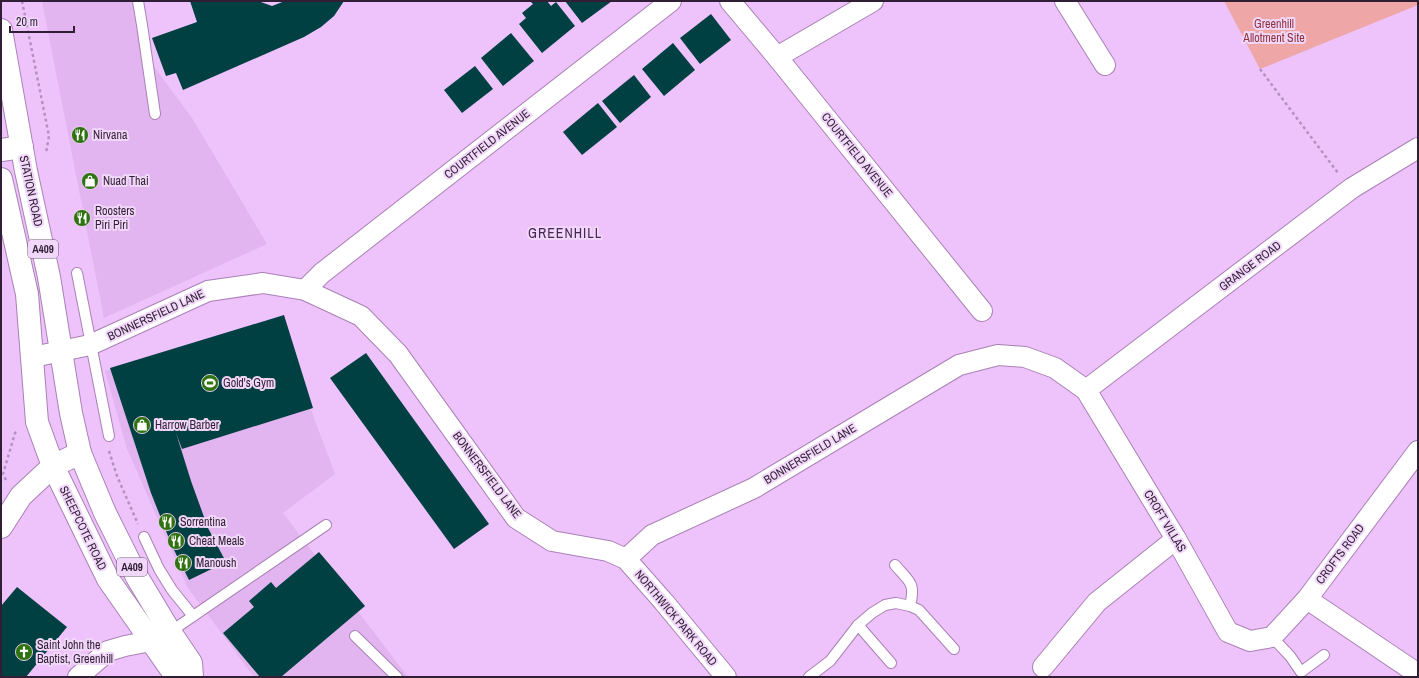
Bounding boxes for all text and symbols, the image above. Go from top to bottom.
scale bar [10,8,74,34]
text: 20 m [16,14,38,30]
park label: Greenhill Allotment Site [1242,16,1305,46]
street label: COURTFIELD AVENUE [441,105,533,183]
street label: COURTFIELD AVENUE [818,109,896,201]
restaurant icon: Nirvana [70,125,90,145]
place label: Nirvana [93,127,128,143]
street label: STATION ROAD [16,154,46,228]
shop icon: Nuad Thai [80,171,100,191]
place label: Nuad Thai [103,173,149,189]
place label: Roosters Piri Piri [95,203,134,233]
restaurant icon: Roosters Piri Piri [72,208,92,228]
district label: GREENHILL [528,224,602,242]
street label: GRANGE ROAD [1216,237,1284,295]
road number: A409 [28,240,58,258]
street label: BONNERSFIELD LANE [105,286,207,344]
sports icon: Gold's Gym [200,373,220,393]
place label: Gold's Gym [223,375,274,391]
shop icon: Harrow Barber [132,415,152,435]
place label: Harrow Barber [155,417,220,433]
street label: BONNERSFIELD LANE [761,420,859,488]
street label: BONNERSFIELD LANE [449,428,525,522]
street label: SHEEPCOTE ROAD [56,483,110,573]
street label: CROFT VILLAS [1140,487,1190,555]
restaurant icon: Sorrentina [157,512,177,532]
place label: Sorrentina [180,514,226,530]
street label: CROFTS ROAD [1312,521,1368,587]
restaurant icon: Cheat Meals [166,531,186,551]
place label: Cheat Meals [189,533,244,549]
restaurant icon: Manoush [173,553,193,573]
place label: Manoush [196,555,236,571]
road number: A409 [117,558,147,576]
street label: NORTHWICK PARK ROAD [631,567,721,669]
place label: Saint John the Baptist, Greenhill [37,637,113,667]
church icon: Saint John the Baptist, Greenhill [14,642,34,662]

